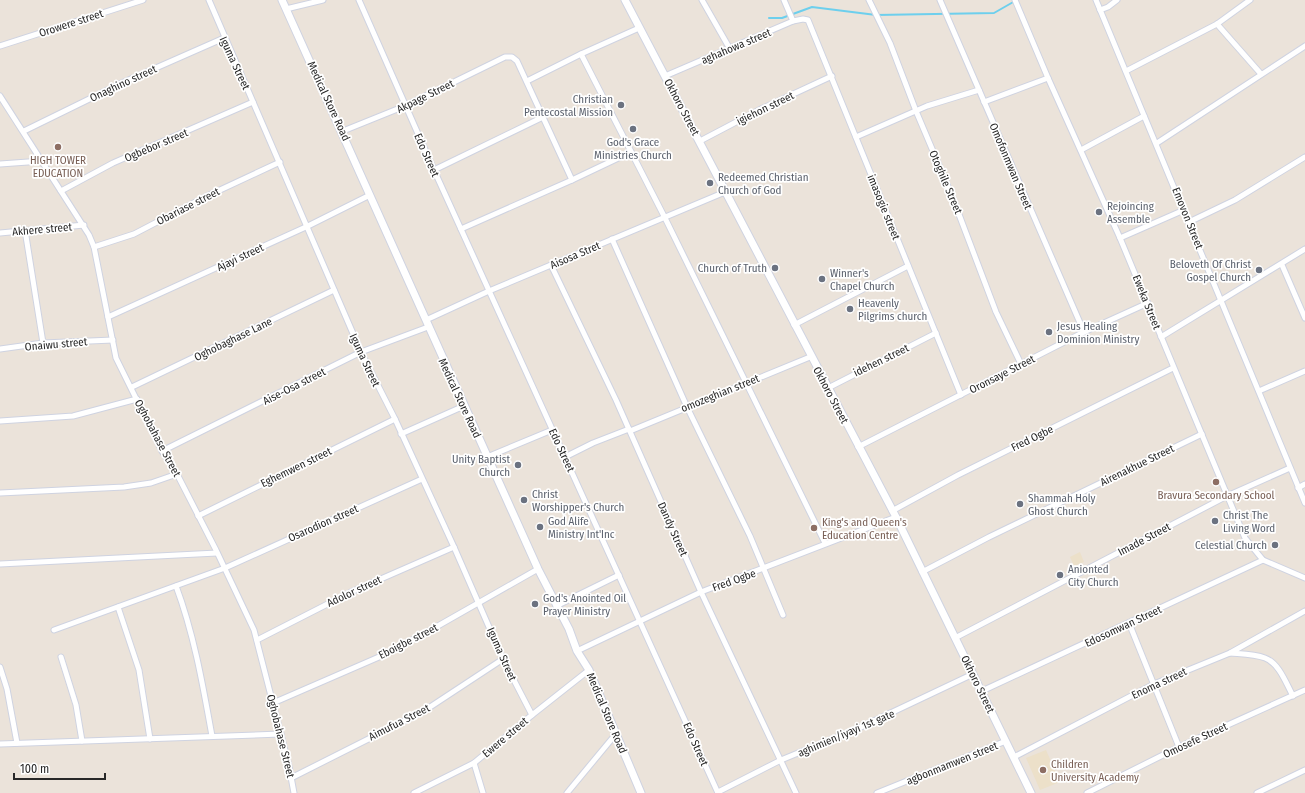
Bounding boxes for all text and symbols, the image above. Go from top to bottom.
street label: Orowere street [37,7,105,40]
street label: aghahowa street [699,26,773,67]
street label: Iguma Street [217,35,253,92]
street label: Medical Store Road [304,59,353,143]
street label: Onaghino street [88,62,159,105]
street label: Akpage Street [395,77,456,116]
street label: Okhoro Street [661,77,702,138]
street label: igiehon street [734,89,796,128]
place label: Christian Pentecostal Mission [524,93,613,119]
marker: Christian Pentecostal Mission [616,100,626,110]
street label: Omofonmwan Street [987,121,1035,212]
marker: God's Grace Ministries Church [628,124,638,134]
street label: Ogbebor street [122,126,190,165]
street label: Edo Street [411,131,442,179]
place label: God's Grace Ministries Church [594,136,672,162]
marker: HIGH TOWER EDUCATION [53,142,63,152]
street label: Otoghile Street [926,148,965,216]
place label: HIGH TOWER EDUCATION [30,154,86,180]
place label: Redeemed Christian Church of God [718,171,809,197]
street label: imasogie street [865,173,903,242]
marker: Redeemed Christian Church of God [705,178,715,188]
street label: Obariase street [155,185,222,228]
street label: Emovon Street [1169,185,1206,251]
place label: Rejoincing Assemble [1107,200,1155,226]
marker: Rejoincing Assemble [1094,207,1104,217]
street label: Akhere street [12,220,73,239]
street label: Aisosa Stret [548,239,603,272]
street label: Ajayi street [215,241,266,274]
place label: Beloveth Of Christ Gospel Church [1170,258,1251,284]
place label: Church of Truth [698,262,767,275]
marker: Church of Truth [770,263,780,273]
marker: Beloveth Of Christ Gospel Church [1254,265,1264,275]
place label: Winner's Chapel Church [830,267,895,293]
street label: Eweka Street [1130,273,1164,332]
marker: Winner's Chapel Church [817,274,827,284]
place label: Heavenly Pilgrims church [858,297,927,323]
marker: Heavenly Pilgrims church [845,304,855,314]
street label: Oghobaghase Lane [192,315,274,364]
place label: Jesus Healing Dominion Ministry [1057,320,1139,346]
marker: Jesus Healing Dominion Ministry [1044,327,1054,337]
street label: Iguma Street [347,332,383,389]
street label: Onaiwu street [24,335,88,354]
street label: idehen street [851,341,911,379]
street label: Oronsaye Street [967,352,1038,397]
street label: Medical Store Road [435,356,484,440]
street label: Aise-Osa street [261,365,328,408]
street label: Okhoro Street [810,365,851,426]
street label: omozeghian street [679,372,762,415]
street label: Oghobahase Street [132,397,184,479]
street label: Fred Ogbe [1009,423,1055,454]
street label: Edo Street [546,426,577,474]
street label: Airenakhue Street [1098,442,1177,489]
street label: Eghemwen street [259,445,334,490]
place label: Unity Baptist Church [452,453,510,479]
marker: Unity Baptist Church [513,460,523,470]
marker: Bravura Secondary School [1211,477,1221,487]
place label: Christ Worshipper's Church [532,488,624,514]
place label: Bravura Secondary School [1158,489,1275,502]
place label: Shammah Holy Ghost Church [1028,492,1096,518]
marker: Christ Worshipper's Church [519,495,529,505]
marker: Shammah Holy Ghost Church [1015,499,1025,509]
street label: Dandy Street [655,500,690,559]
street label: Osarodion street [286,502,361,545]
place label: Christ The Living Word [1223,509,1275,535]
place label: God Alife Ministry Int'Inc [548,515,615,541]
place label: King's and Queen's Education Centre [822,516,907,542]
marker: Christ The Living Word [1210,516,1220,526]
street label: Imade Street [1116,520,1173,559]
marker: God Alife Ministry Int'Inc [535,522,545,532]
marker: King's and Queen's Education Centre [809,523,819,533]
place label: Celestial Church [1195,539,1267,552]
marker: Celestial Church [1270,540,1280,550]
place label: Anionted City Church [1068,563,1118,589]
street label: Fred Ogbe [711,567,758,594]
marker: Anionted City Church [1055,570,1065,580]
street label: Adolor street [325,573,384,610]
place label: God's Anointed Oil Prayer Ministry [543,592,626,618]
marker: God's Anointed Oil Prayer Ministry [530,599,540,609]
street label: Edosomwan Street [1083,603,1164,650]
street label: Eboigbe street [376,621,440,662]
street label: Iguma Street [484,625,519,683]
street label: Okhoro Street [958,653,997,716]
street label: Enoma street [1130,665,1189,702]
street label: Medical Store Road [584,671,629,755]
street label: Oghobahase Street [264,693,297,780]
street label: Aimufua Street [366,701,432,743]
street label: aghimien/iyayi 1st gate [796,707,897,760]
street label: Ewere street [480,714,531,760]
street label: Edo Street [680,720,711,768]
street label: Omosefe Street [1161,720,1230,761]
street label: agbonmamwen street [905,739,1000,788]
scale bar [14,755,105,781]
place label: Children University Academy [1051,758,1139,784]
text: 100 m [20,762,49,776]
marker: Children University Academy [1038,765,1048,775]

